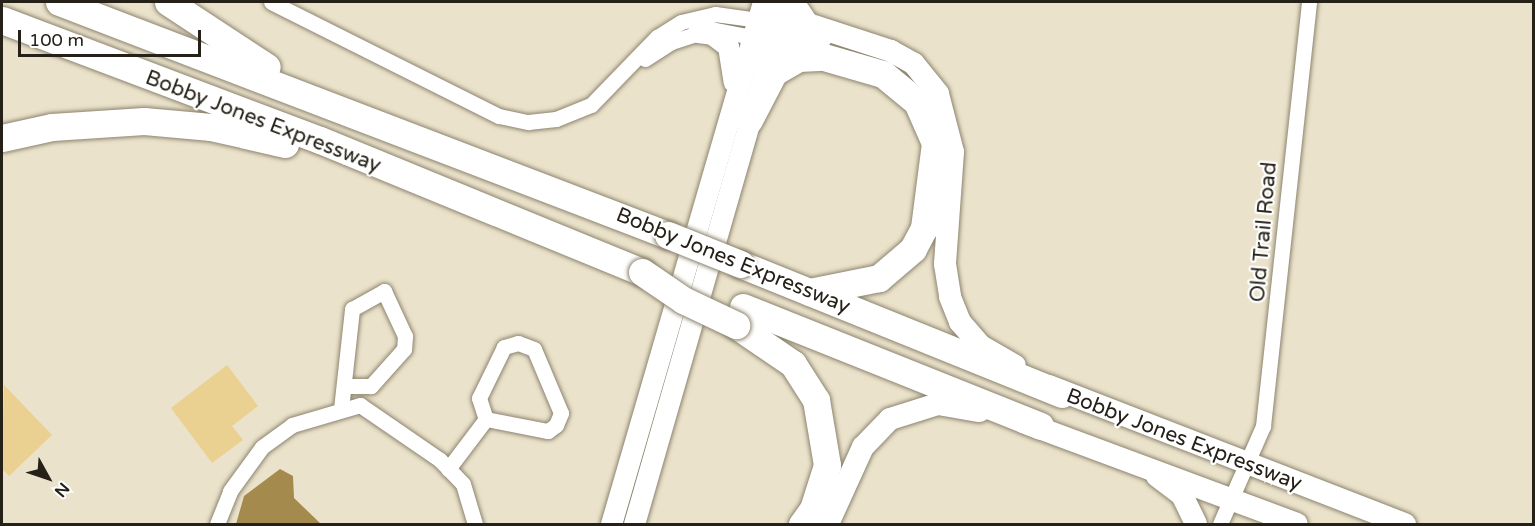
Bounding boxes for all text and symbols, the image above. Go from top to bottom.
scale bar [21,18,204,56]
text: 100 m [29,29,84,51]
street label: Bobby Jones Expressway [142,65,384,179]
street label: Old Trail Road [1245,161,1283,303]
street label: Bobby Jones Expressway [612,202,854,320]
street label: Bobby Jones Expressway [1063,383,1305,497]
north arrow [18,448,78,508]
text: N [50,478,74,501]

